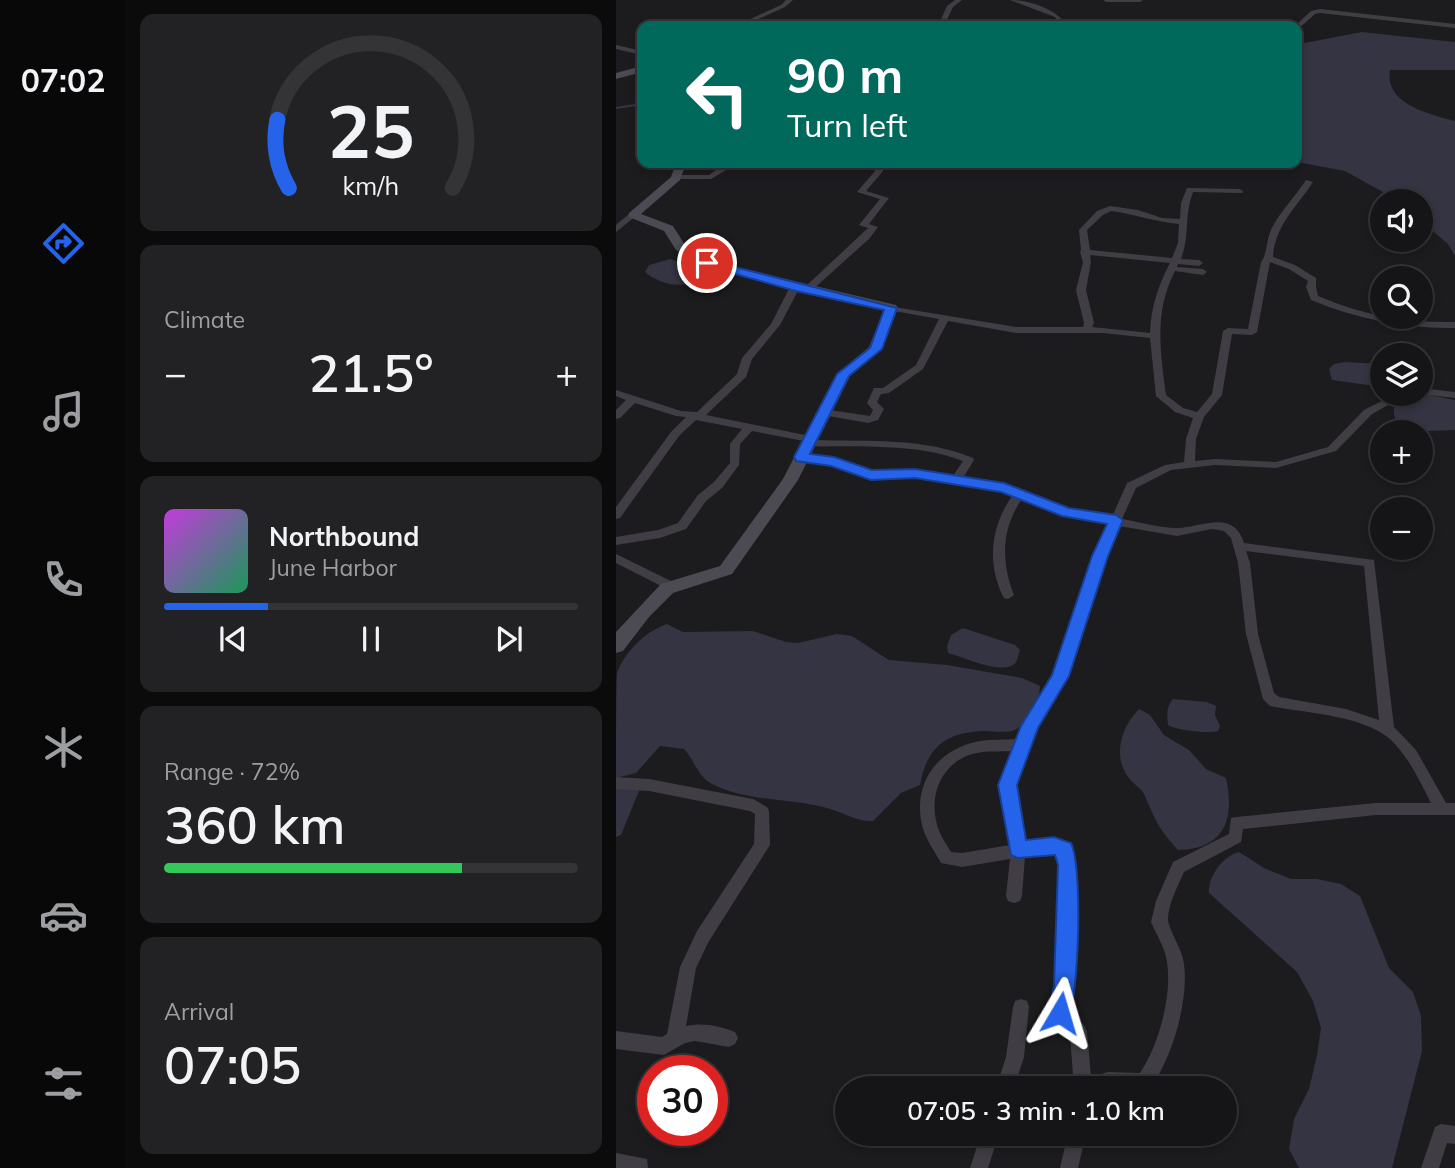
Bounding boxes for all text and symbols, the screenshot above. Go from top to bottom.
text: 90 m [787,44,903,105]
icon: left [672,49,763,140]
text: 07:02 [21,60,105,100]
text: 25 [327,86,415,177]
text: Turn left [787,105,907,145]
text: km/h [343,170,399,201]
map controls [1370,189,1433,560]
button: sound [1370,189,1433,252]
icon: directions [39,219,88,268]
pin [677,233,737,293]
icon: arrive [688,244,726,282]
button: search [1370,266,1433,329]
text: Climate [164,305,245,334]
text: 21.5° [308,340,434,405]
button: layers [1370,343,1433,406]
text: − [164,349,187,397]
text: + [555,349,578,397]
icon: music [39,387,88,436]
button: + [1370,420,1433,483]
button: − [1370,497,1433,560]
text: Northbound [269,520,419,553]
text: June Harbor [269,553,397,582]
icon: phone [39,555,88,604]
icon: previous [214,620,252,658]
icon: pause [352,620,390,658]
icon: next [490,620,528,658]
icon: climate [39,723,88,772]
text: Range · 72% [164,757,300,786]
text: 360 km [164,792,345,857]
icon: car [39,891,88,940]
position arrow [1023,976,1097,1050]
text: Arrival [164,997,234,1026]
text: 07:05 [164,1032,301,1097]
speed limit sign: 30 [637,1055,728,1146]
icon: filters [39,1059,88,1108]
text: 07:05 · 3 min · 1.0 km [907,1094,1165,1127]

